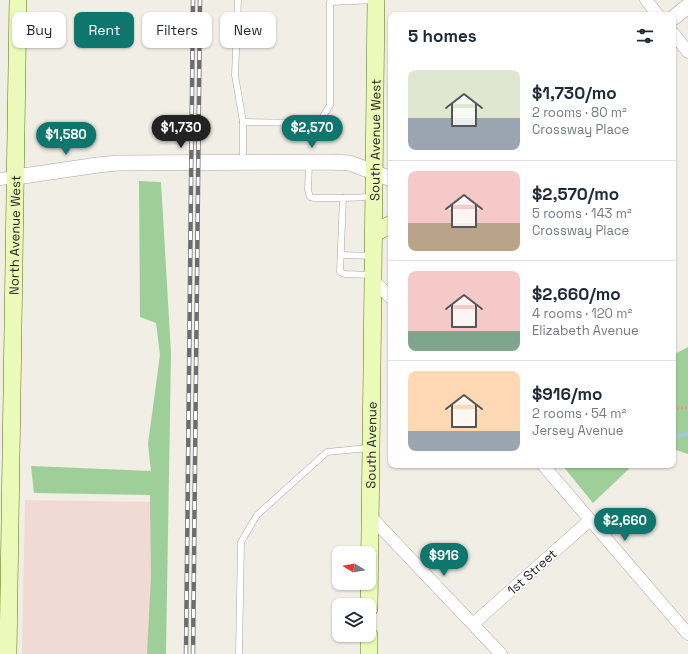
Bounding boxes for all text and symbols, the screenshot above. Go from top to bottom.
chip: Buy [12,12,66,48]
chip: Rent [74,12,134,48]
chip: Filters [142,12,212,48]
chip: New [220,12,276,48]
text: 5 homes [408,25,477,47]
icon: filters [634,25,656,47]
street label: South Avenue West [366,79,384,201]
text: $1,730/mo [532,82,617,104]
icon: home [440,86,488,134]
text: 2 rooms · 80 m² [532,104,627,121]
pin: $1,730 [148,115,214,149]
pin: $2,570 [279,115,345,149]
text: $1,730 [161,119,201,136]
text: $2,570 [291,119,333,136]
text: Crossway Place [532,121,629,138]
pin: $1,580 [33,122,99,156]
text: $1,580 [45,126,87,143]
street label: North Avenue West [5,175,24,295]
text: $2,570/mo [532,183,619,205]
icon: home [440,187,488,235]
text: 5 rooms · 143 m² [532,205,632,222]
text: Crossway Place [532,222,629,239]
text: $2,660/mo [532,283,621,305]
icon: home [440,287,488,335]
text: 4 rooms · 120 m² [532,305,632,322]
text: Elizabeth Avenue [532,322,639,339]
text: $916/mo [532,383,603,405]
icon: home [440,387,488,435]
street label: South Avenue [362,401,380,489]
text: 2 rooms · 54 m² [532,405,626,422]
text: Jersey Avenue [532,422,623,439]
pin: $2,660 [592,508,658,542]
text: $2,660 [603,512,647,529]
pin: $916 [420,543,468,577]
street label: 1st Street [504,545,560,599]
north arrow [332,546,376,590]
map controls [332,546,376,642]
text: $916 [429,547,459,564]
button: layers [332,598,376,642]

